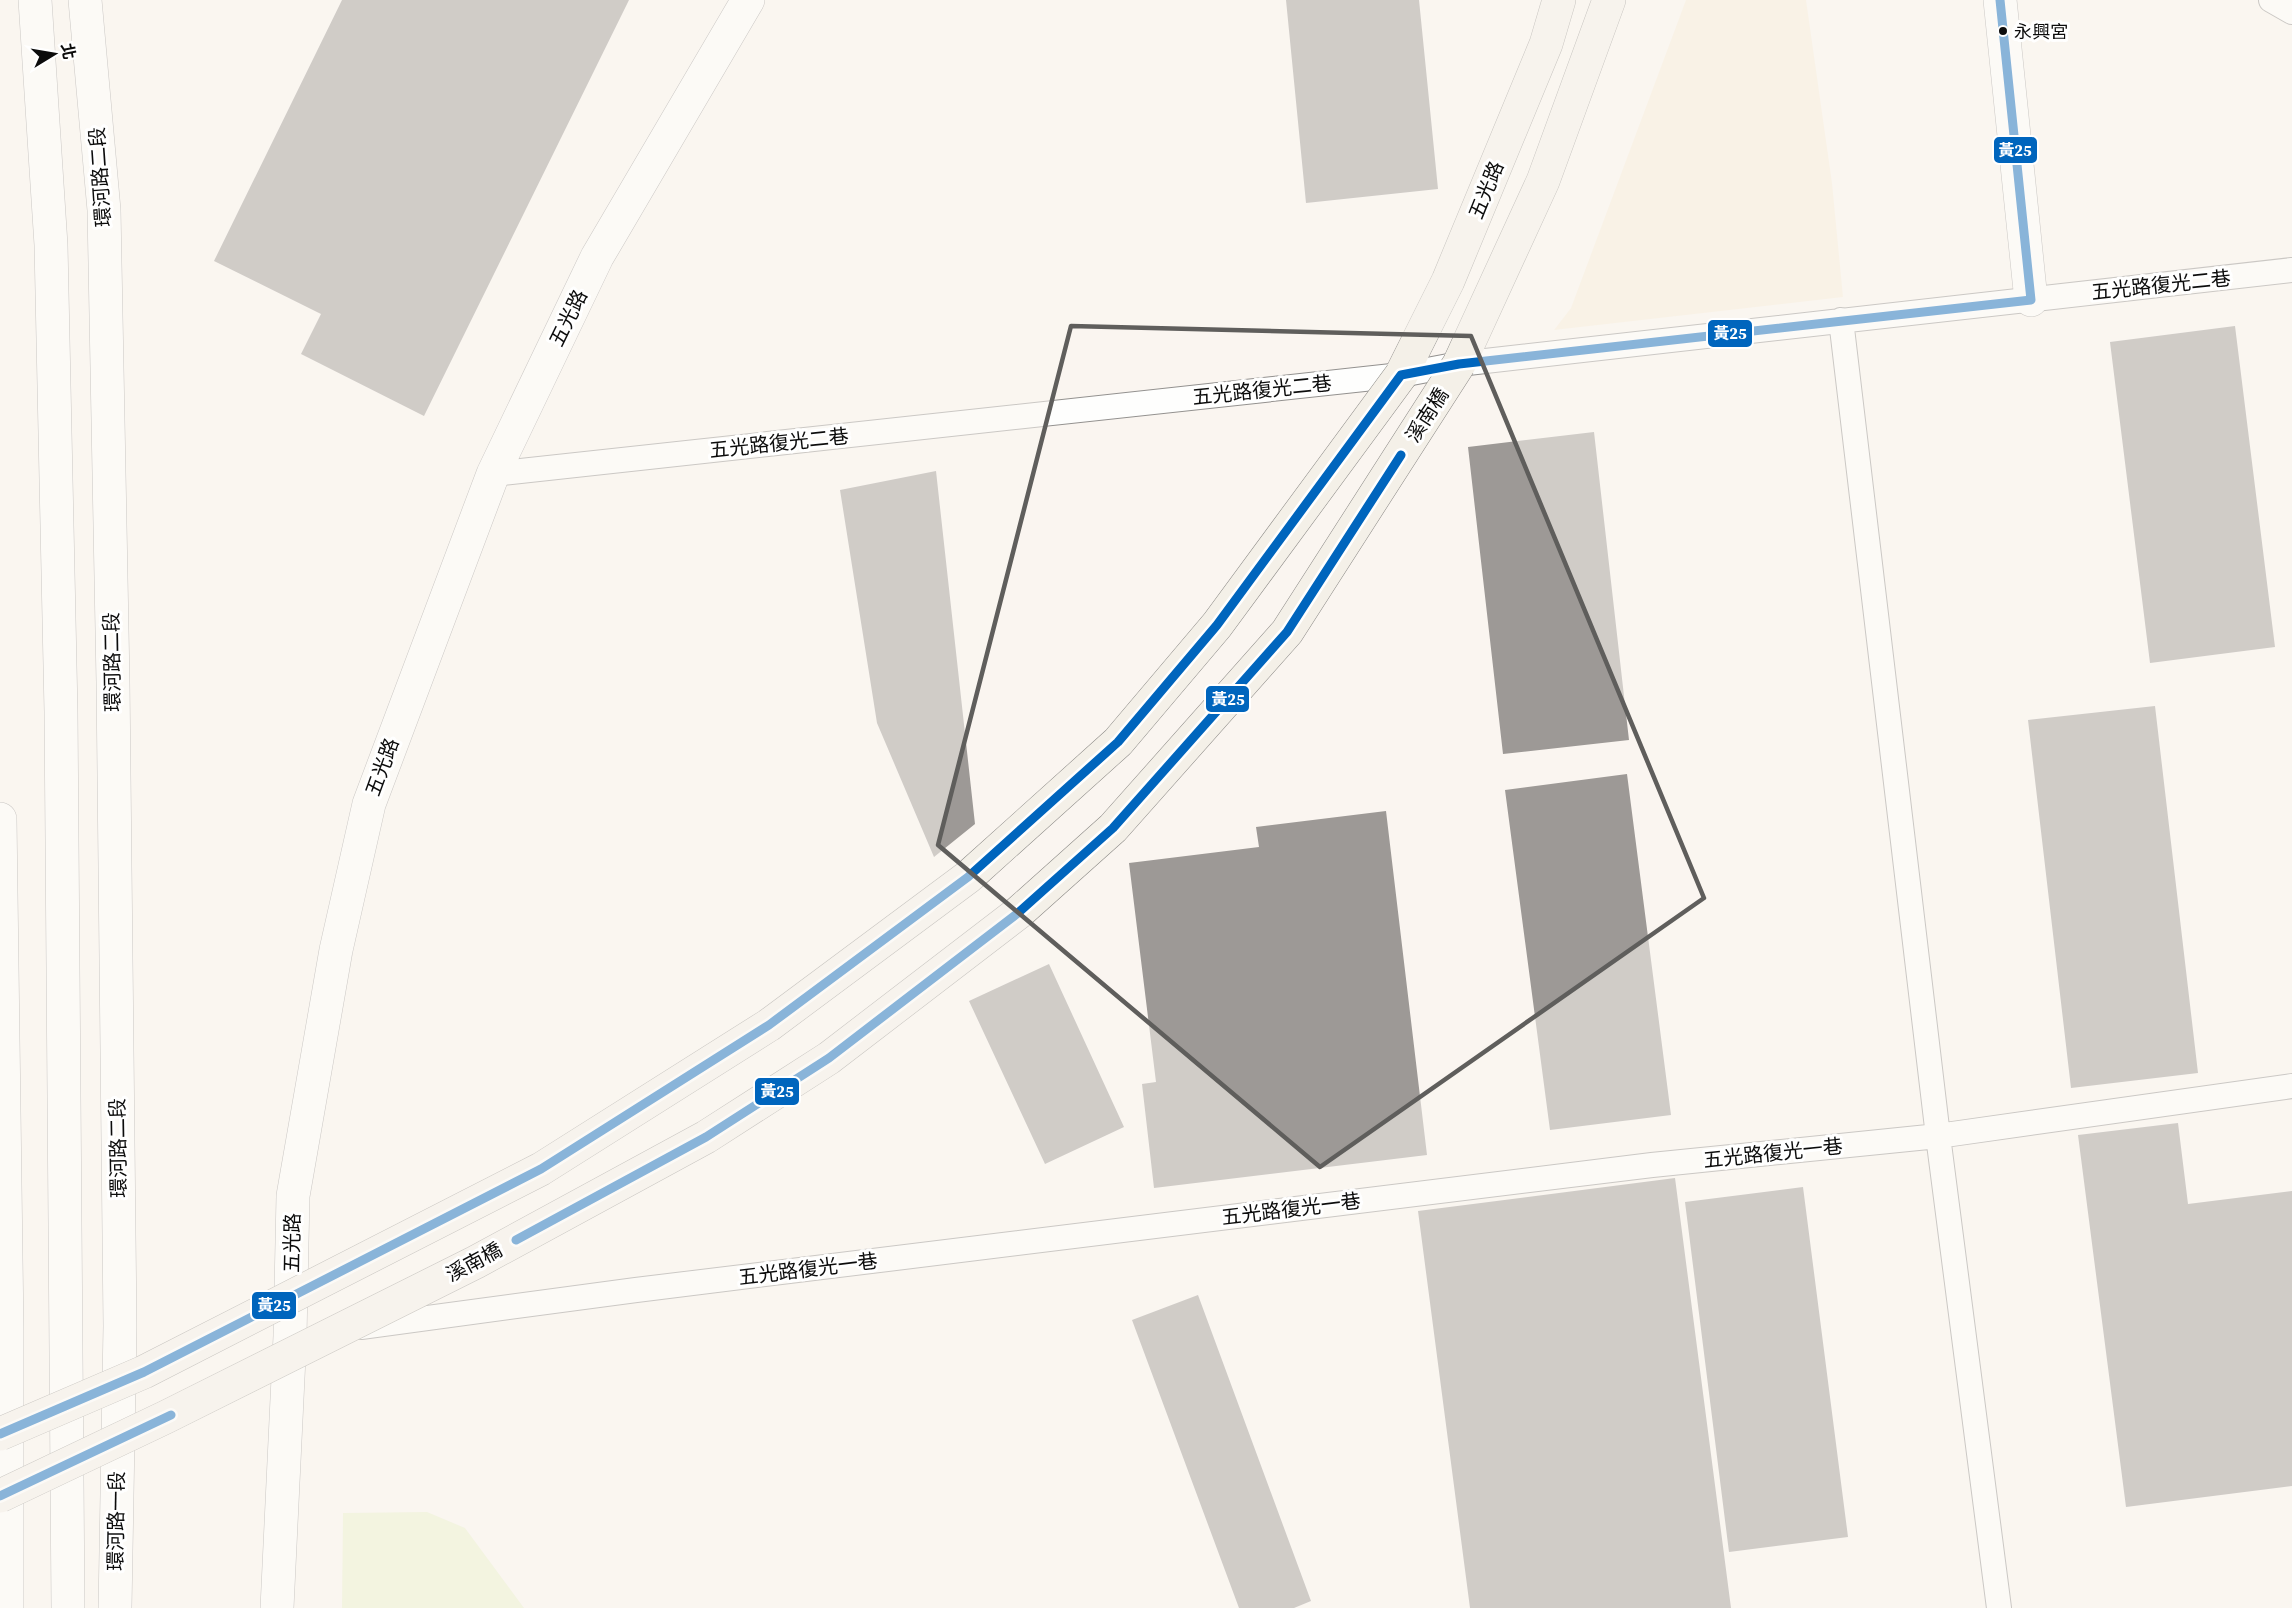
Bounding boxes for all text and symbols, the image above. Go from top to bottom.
place label: 永興宮 [2014,19,2068,44]
north arrow [24,24,84,84]
marker: 永興宮 [1997,25,2009,37]
text: 北 [56,41,81,61]
street label: 環河路二段 [83,126,117,228]
line badge: 黃25 [1993,136,2038,164]
text: 黃25 [1998,139,2032,161]
street label: 五光路 [1462,157,1510,223]
street label: 五光路復光二巷 [2090,264,2232,306]
street label: 五光路 [542,285,594,351]
line badge: 黃25 [1707,319,1753,348]
text: 黃25 [1713,322,1747,344]
street label: 五光路復光二巷 [1191,369,1333,411]
street label: 溪南橋 [1399,382,1455,448]
street label: 五光路復光二巷 [708,422,850,464]
street label: 環河路二段 [97,612,127,712]
line badge: 黃25 [1205,685,1250,713]
text: 黃25 [1211,688,1245,710]
street label: 五光路 [359,734,405,800]
line badge: 黃25 [754,1077,800,1106]
text: 黃25 [760,1080,794,1102]
street label: 環河路二段 [103,1098,133,1198]
street label: 五光路復光一巷 [1702,1132,1844,1174]
street label: 五光路復光一巷 [1220,1187,1362,1231]
street label: 五光路 [277,1213,307,1273]
street label: 溪南橋 [441,1236,507,1288]
street label: 五光路復光一巷 [737,1247,879,1291]
line badge: 黃25 [251,1291,297,1320]
text: 黃25 [257,1294,291,1316]
street label: 環河路一段 [101,1471,131,1571]

